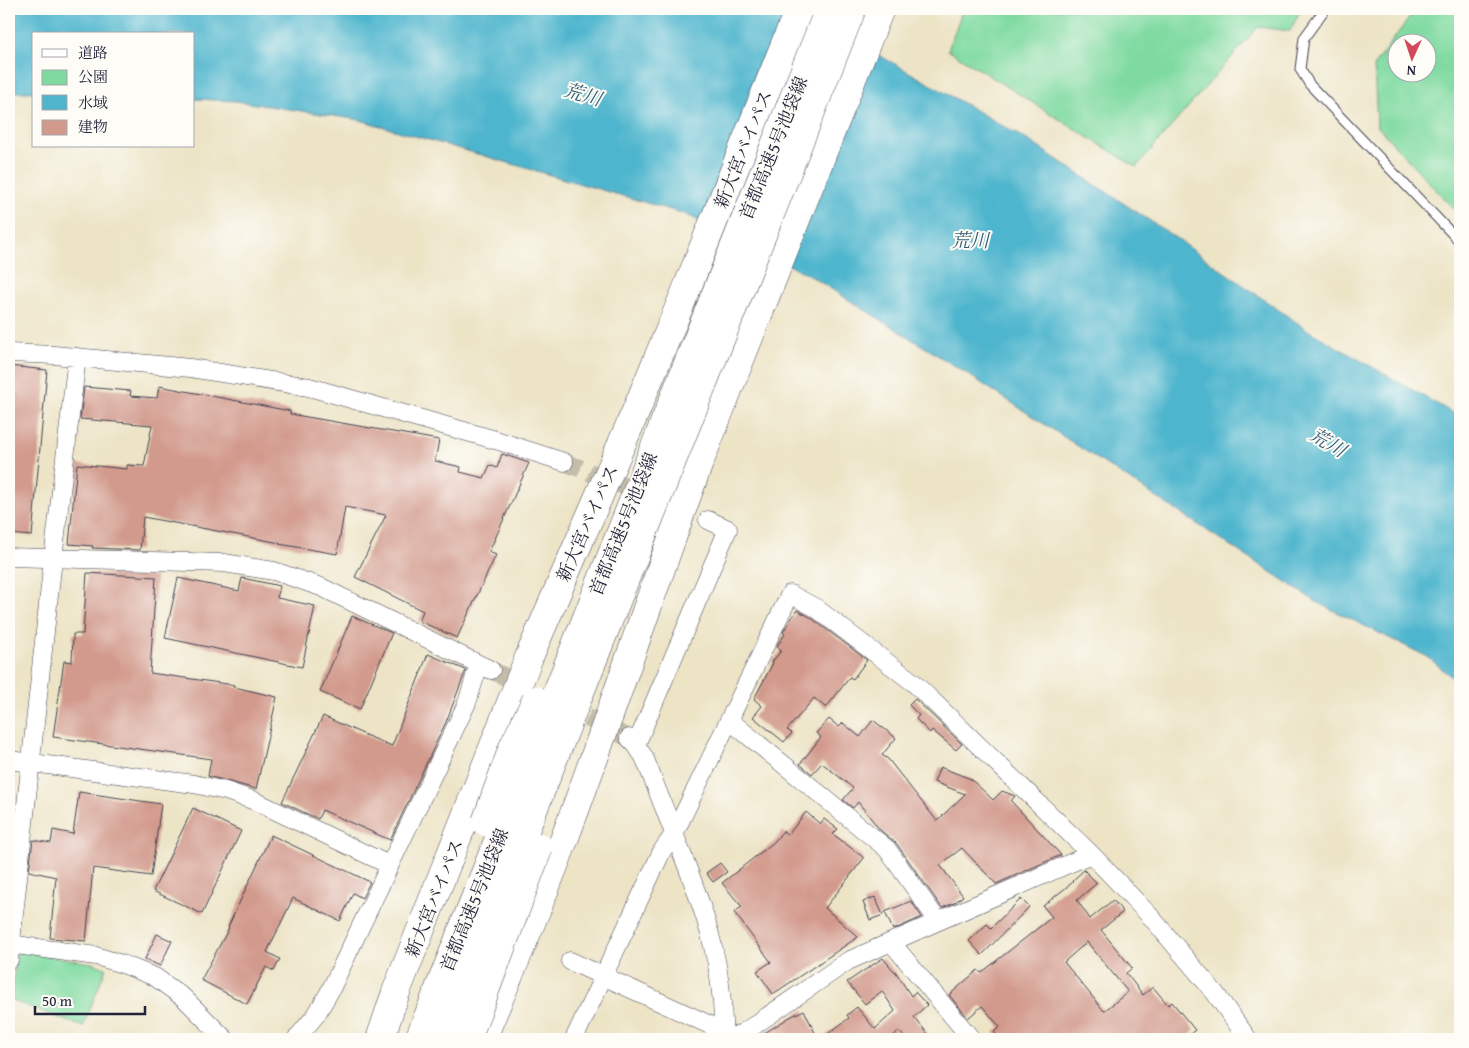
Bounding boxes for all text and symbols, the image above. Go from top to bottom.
legend [32,32,195,148]
north arrow [1386,32,1436,82]
text: 道路 [78,42,108,63]
text: N [1405,61,1417,81]
text: 公園 [78,66,108,87]
street label: 首都高速5号池袋線 [732,72,814,224]
water label: 荒川 [561,75,607,113]
street label: 新大宮バイパス [707,86,779,212]
text: 水域 [78,92,108,113]
text: 建物 [78,116,108,137]
water label: 荒川 [951,226,991,254]
water label: 荒川 [1304,420,1353,465]
street label: 首都高速5号池袋線 [582,448,664,600]
street label: 新大宮バイパス [549,460,625,586]
street label: 首都高速5号池袋線 [433,824,515,976]
street label: 新大宮バイパス [398,835,470,961]
scale bar [35,983,145,1015]
text: 50 m [42,990,73,1011]

